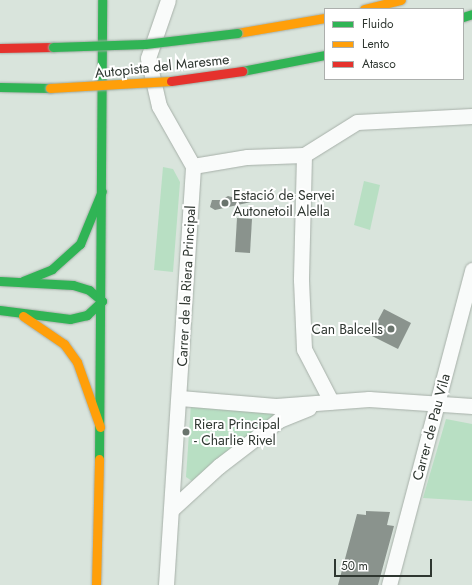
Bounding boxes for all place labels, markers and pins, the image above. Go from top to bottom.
place label: Estació de Servei Autonetoil Alella [233,187,335,220]
marker: Estació de Servei Autonetoil Alella [220,198,230,208]
place label: Can Balcells [311,321,383,337]
marker: Can Balcells [386,324,396,334]
place label: Riera Principal - Charlie Rivel [194,416,280,448]
marker: Riera Principal - Charlie Rivel [181,427,191,437]

